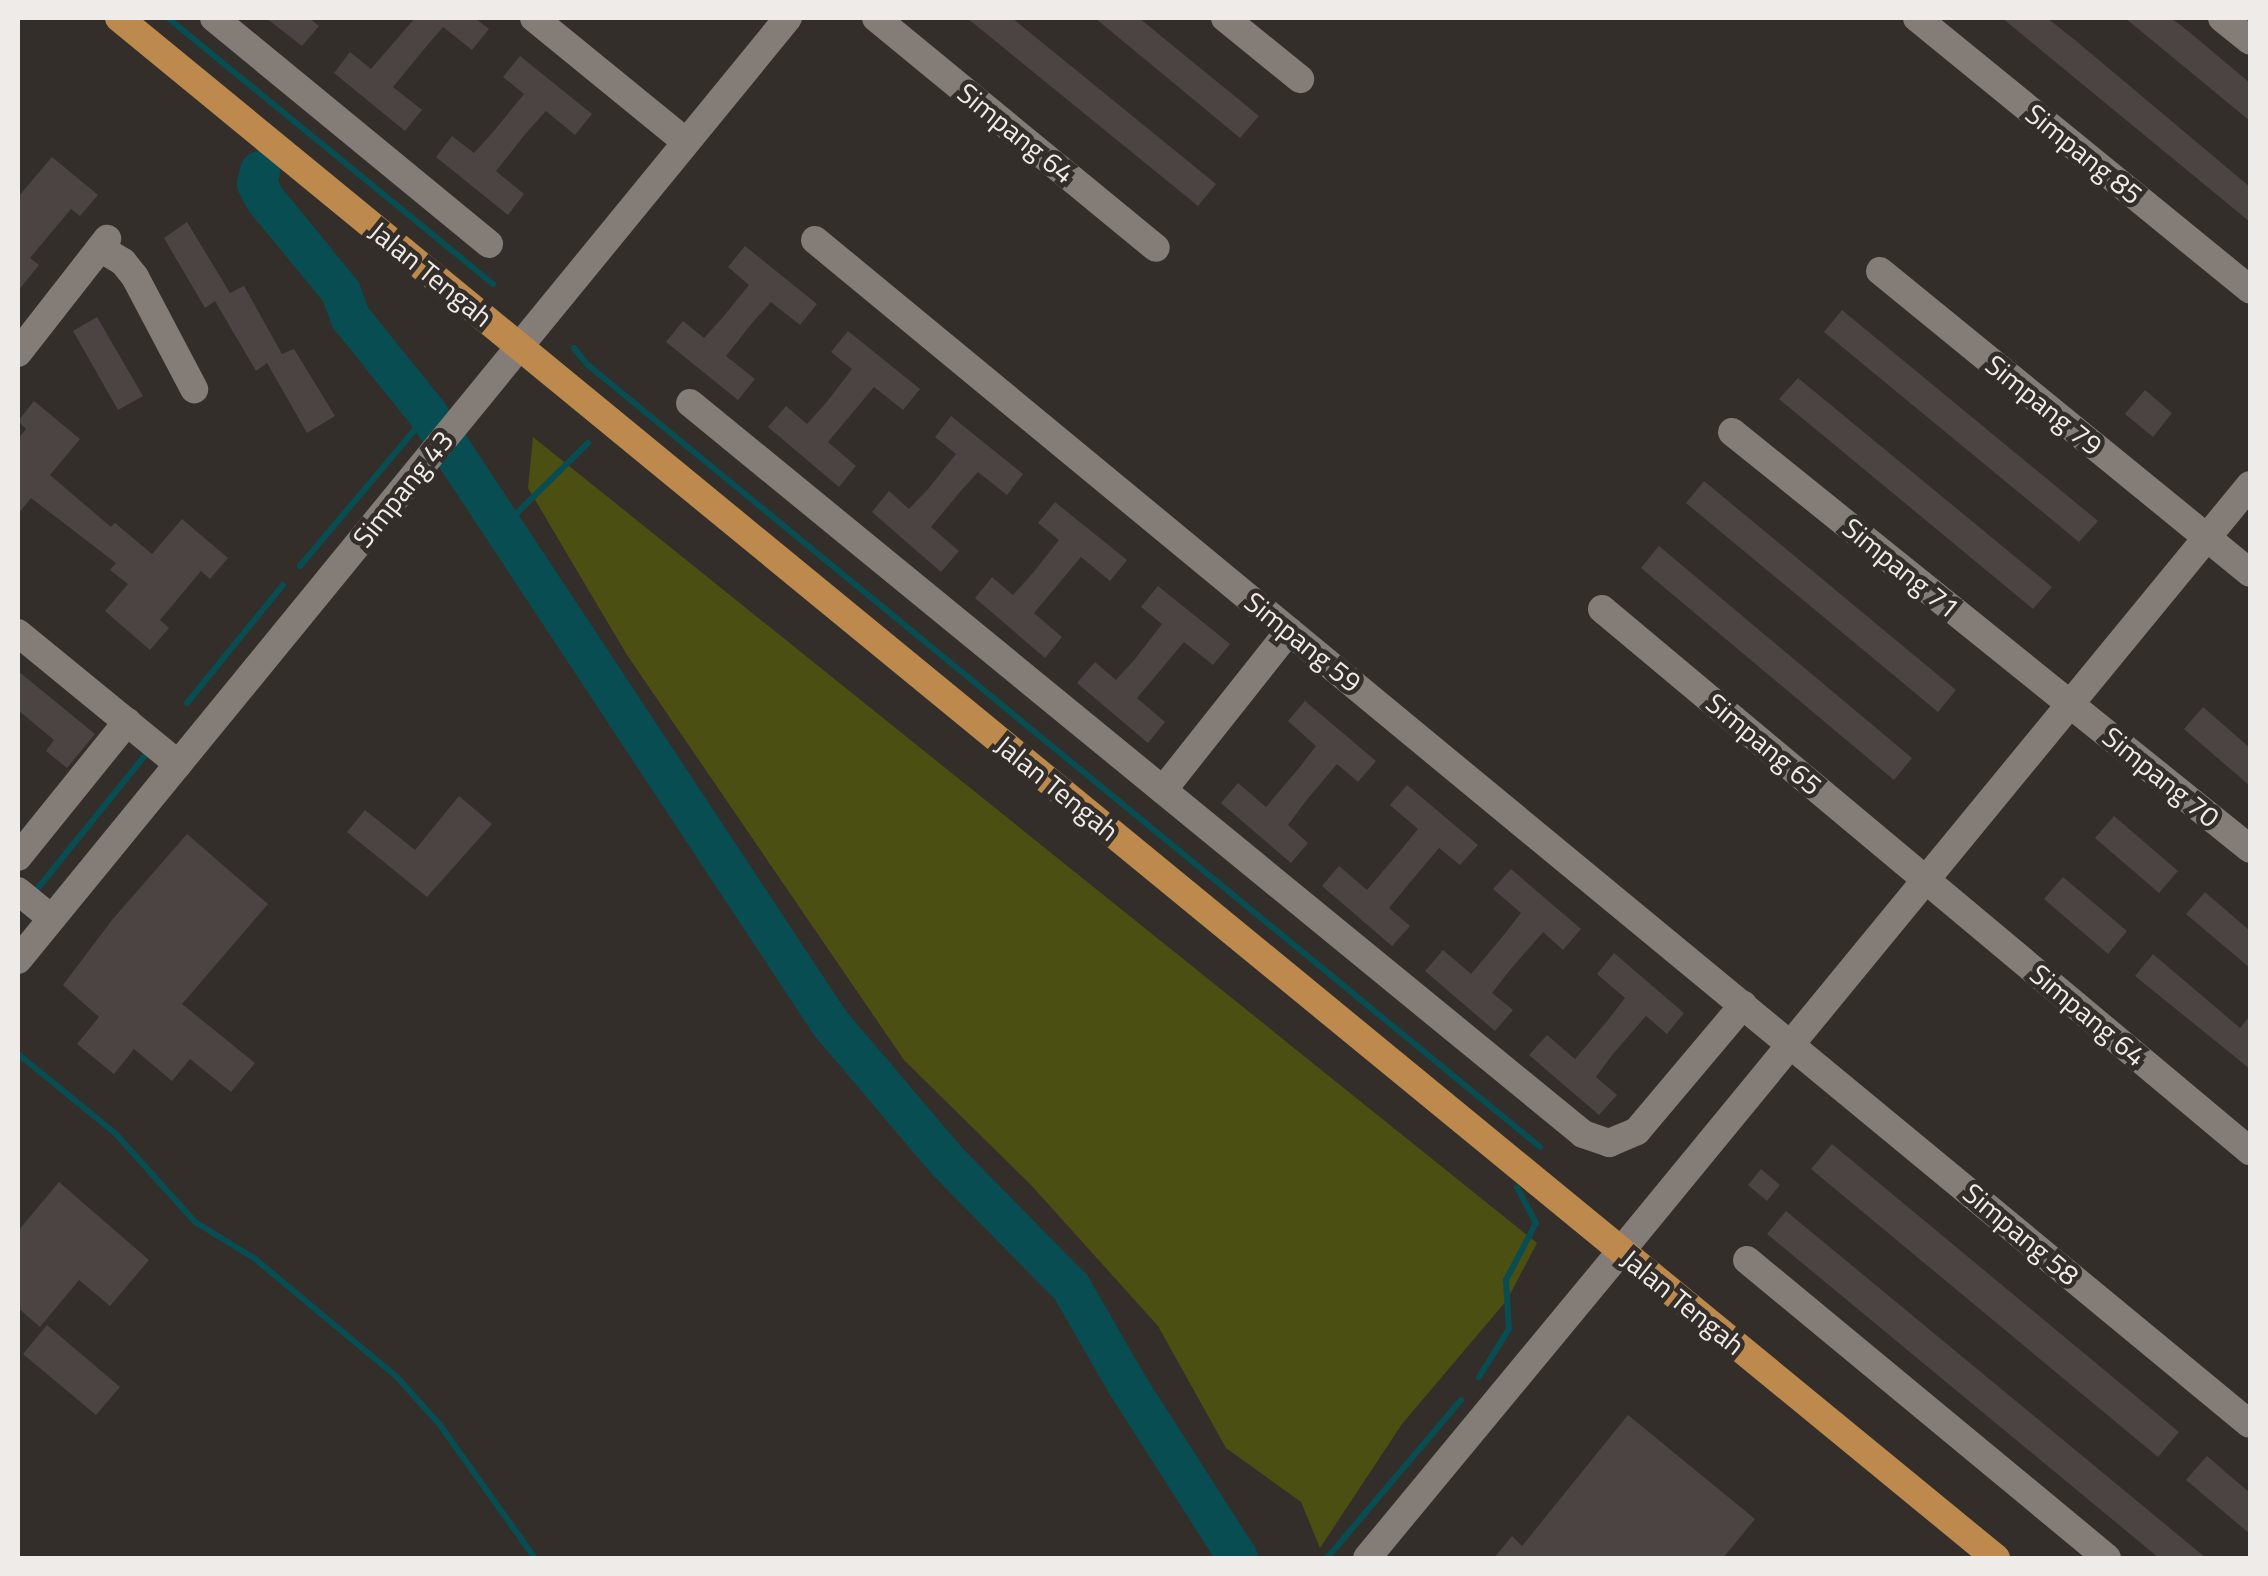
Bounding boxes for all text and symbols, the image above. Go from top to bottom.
street label: Simpang 64 [951,76,1081,190]
street label: Simpang 85 [2019,97,2149,211]
street label: Jalan Tengah [363,214,499,334]
street label: Simpang 79 [1979,348,2109,462]
street label: Simpang 43 [346,424,460,554]
street label: Simpang 71 [1836,511,1966,625]
street label: Simpang 59 [1238,585,1368,699]
street label: Simpang 65 [1699,686,1829,802]
street label: Simpang 70 [2096,720,2226,834]
street label: Jalan Tengah [989,728,1125,848]
street label: Simpang 64 [2023,957,2153,1073]
street label: Simpang 58 [1956,1176,2086,1292]
street label: Jalan Tengah [1615,1242,1751,1362]

